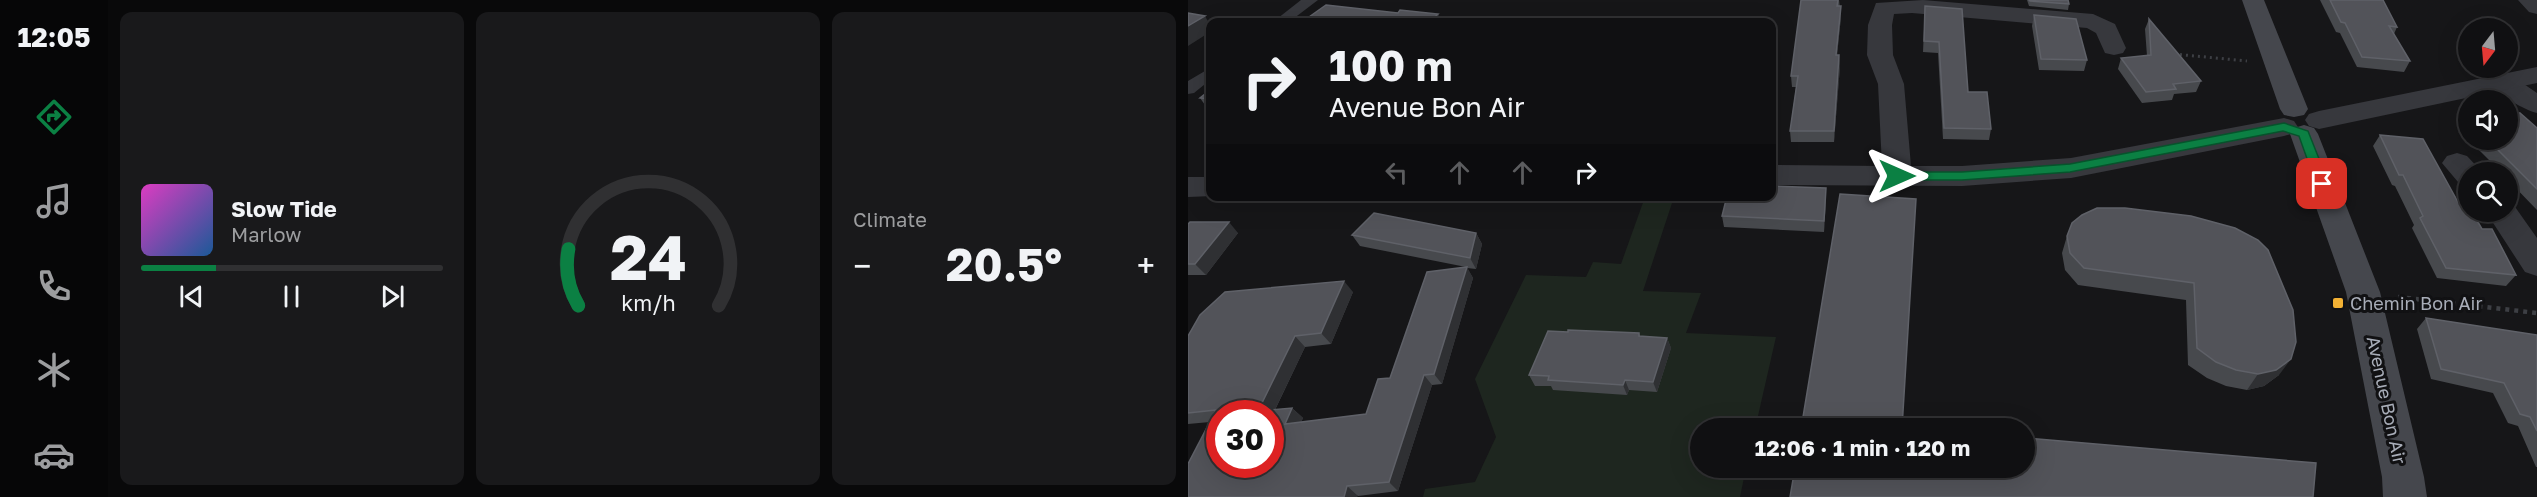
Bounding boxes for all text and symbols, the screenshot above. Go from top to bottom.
north arrow [2458,18,2518,78]
map controls [2458,18,2518,222]
text: 12:05 [17,21,91,53]
text: 100 m [1329,40,1452,90]
icon: right [1230,42,1308,120]
button: sound [2458,90,2518,150]
text: Avenue Bon Air [1329,91,1525,123]
icon: directions [33,96,75,138]
position arrow [1865,144,1929,208]
icon: left [1380,156,1413,189]
icon: ahead [1443,156,1476,189]
icon: ahead [1506,156,1539,189]
icon: right [1569,156,1602,189]
pin [2296,158,2347,209]
button: search [2458,162,2518,222]
icon: arrive [2305,167,2338,200]
icon: music [33,180,75,222]
text: Slow Tide [231,195,337,222]
text: Climate [853,207,927,231]
text: 24 [609,219,687,294]
text: Marlow [231,222,302,246]
text: 20.5° [946,237,1062,291]
text: − [853,246,871,285]
text: + [1137,246,1155,285]
icon: phone [33,265,75,307]
icon: previous [175,280,208,313]
icon: pause [275,280,308,313]
icon: next [376,280,409,313]
text: km/h [621,290,675,316]
place label: Chemin Bon Air [2350,292,2482,314]
marker: Chemin Bon Air [2331,296,2345,310]
street label: Avenue Bon Air [2363,334,2411,466]
icon: climate [33,349,75,391]
speed limit sign: 30 [1206,400,1284,478]
icon: car [33,434,75,476]
text: 12:06 · 1 min · 120 m [1755,434,1970,461]

